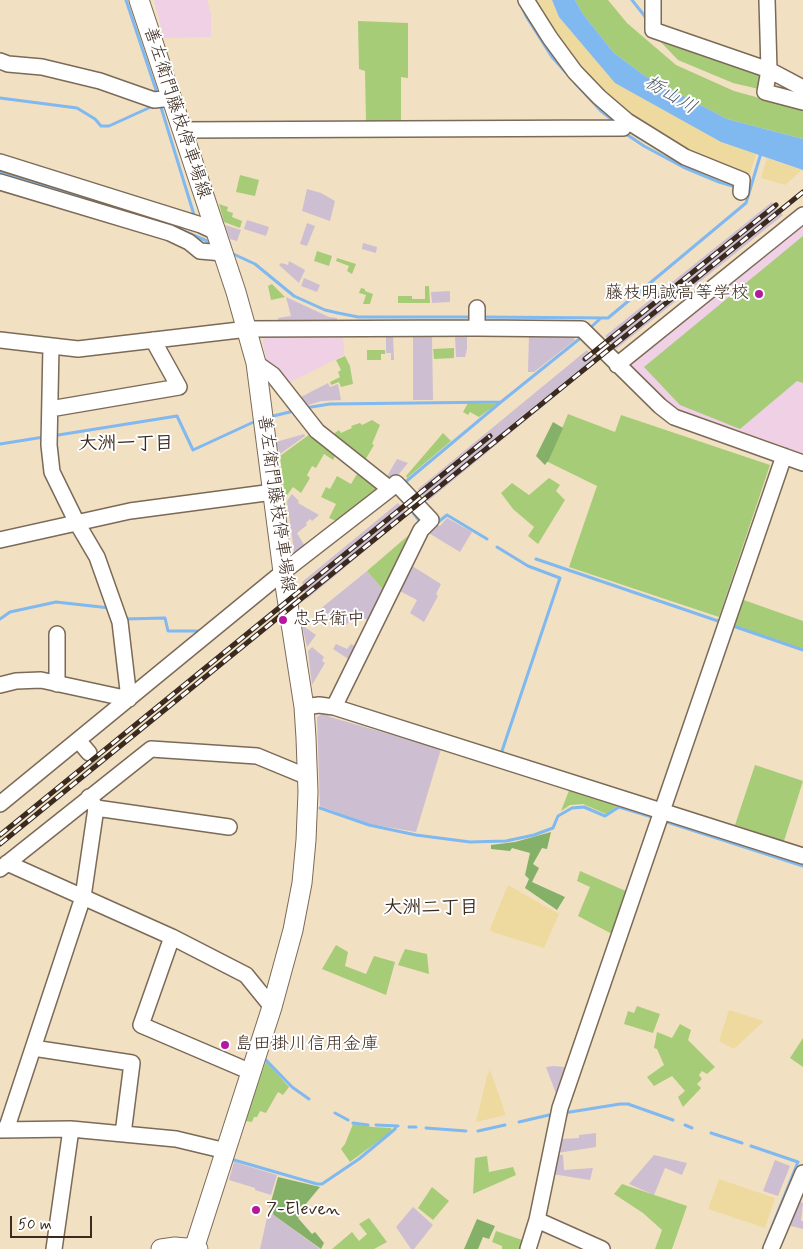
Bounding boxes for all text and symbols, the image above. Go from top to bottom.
street label: 善左衛門藤枝停車場線 [138,24,214,202]
water label: 栃山川 [640,72,700,120]
place label: 藤枝明誠高等学校 [605,283,749,305]
marker: 藤枝明誠高等学校 [753,288,765,300]
street label: 善左衛門藤枝停車場線 [252,413,298,595]
district label: 大洲一丁目 [79,434,173,456]
place label: 忠兵衛中 [293,609,365,631]
marker: 忠兵衛中 [277,614,289,626]
district label: 大洲二丁目 [384,898,478,920]
place label: 島田掛川信用金庫 [235,1034,379,1056]
marker: 島田掛川信用金庫 [219,1039,231,1051]
place label: 7-Eleven [266,1199,340,1221]
marker: 7-Eleven [250,1204,262,1216]
scale bar [12,1206,95,1238]
text: 50 m [18,1215,52,1235]

